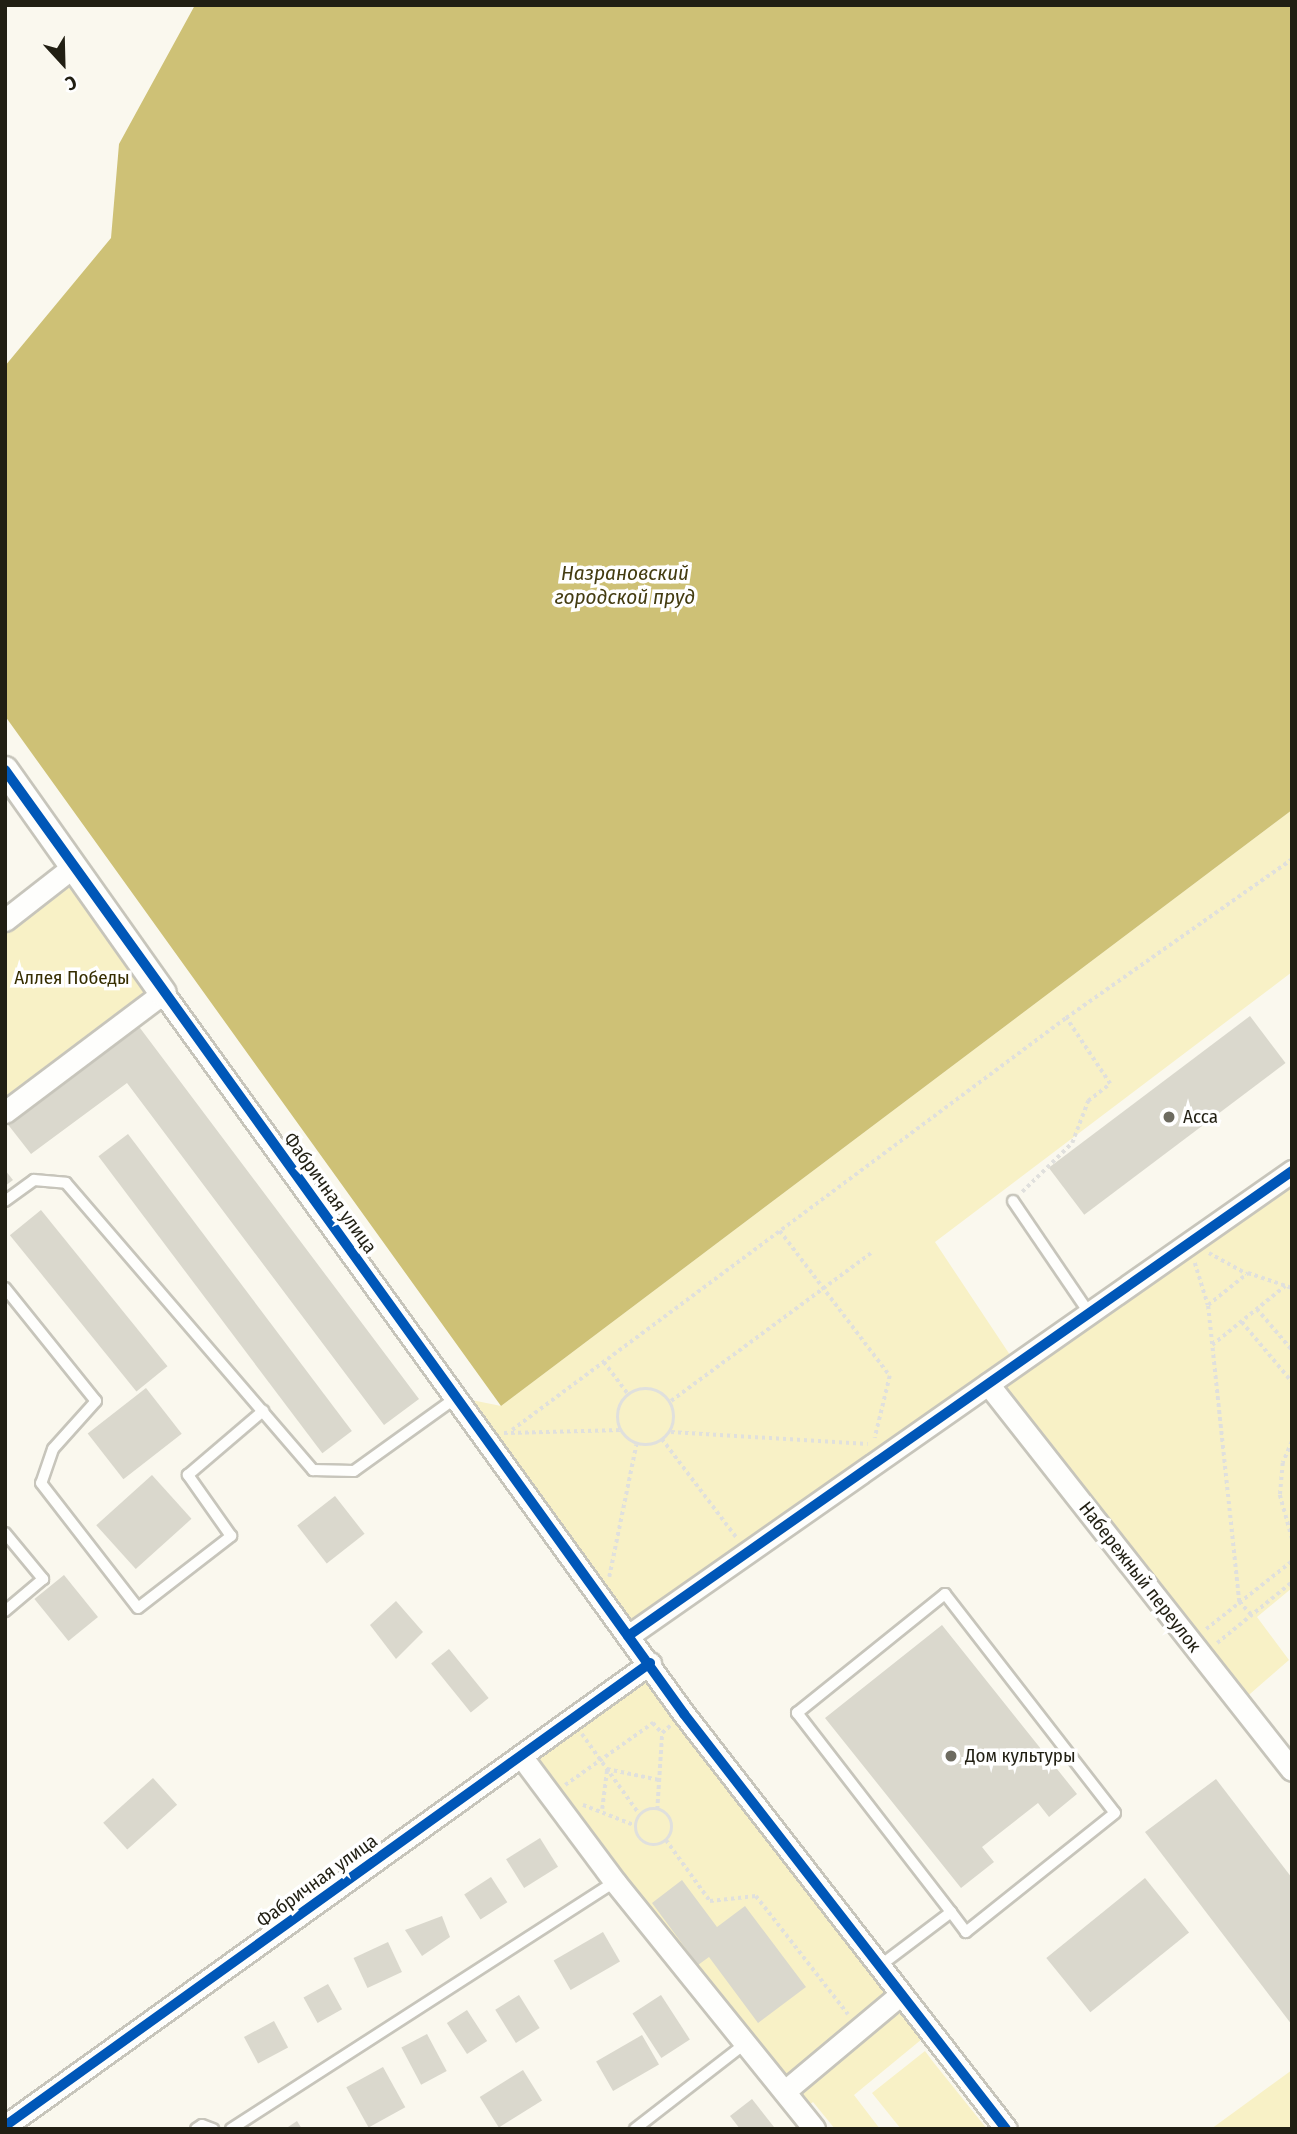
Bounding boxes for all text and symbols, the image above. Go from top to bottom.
north arrow [28,28,98,98]
text: С [62,70,80,95]
water label: Назрановский городской пруд [555,560,695,610]
park label: Аллея Победы [14,967,130,989]
place label: Асса [1183,1106,1218,1128]
marker: Асса [1161,1109,1177,1125]
street label: Фабричная улица [279,1128,381,1258]
street label: Набережный переулок [1074,1497,1206,1657]
place label: Дом культуры [965,1745,1076,1767]
marker: Дом культуры [943,1748,959,1764]
street label: Фабричная улица [252,1830,382,1932]

